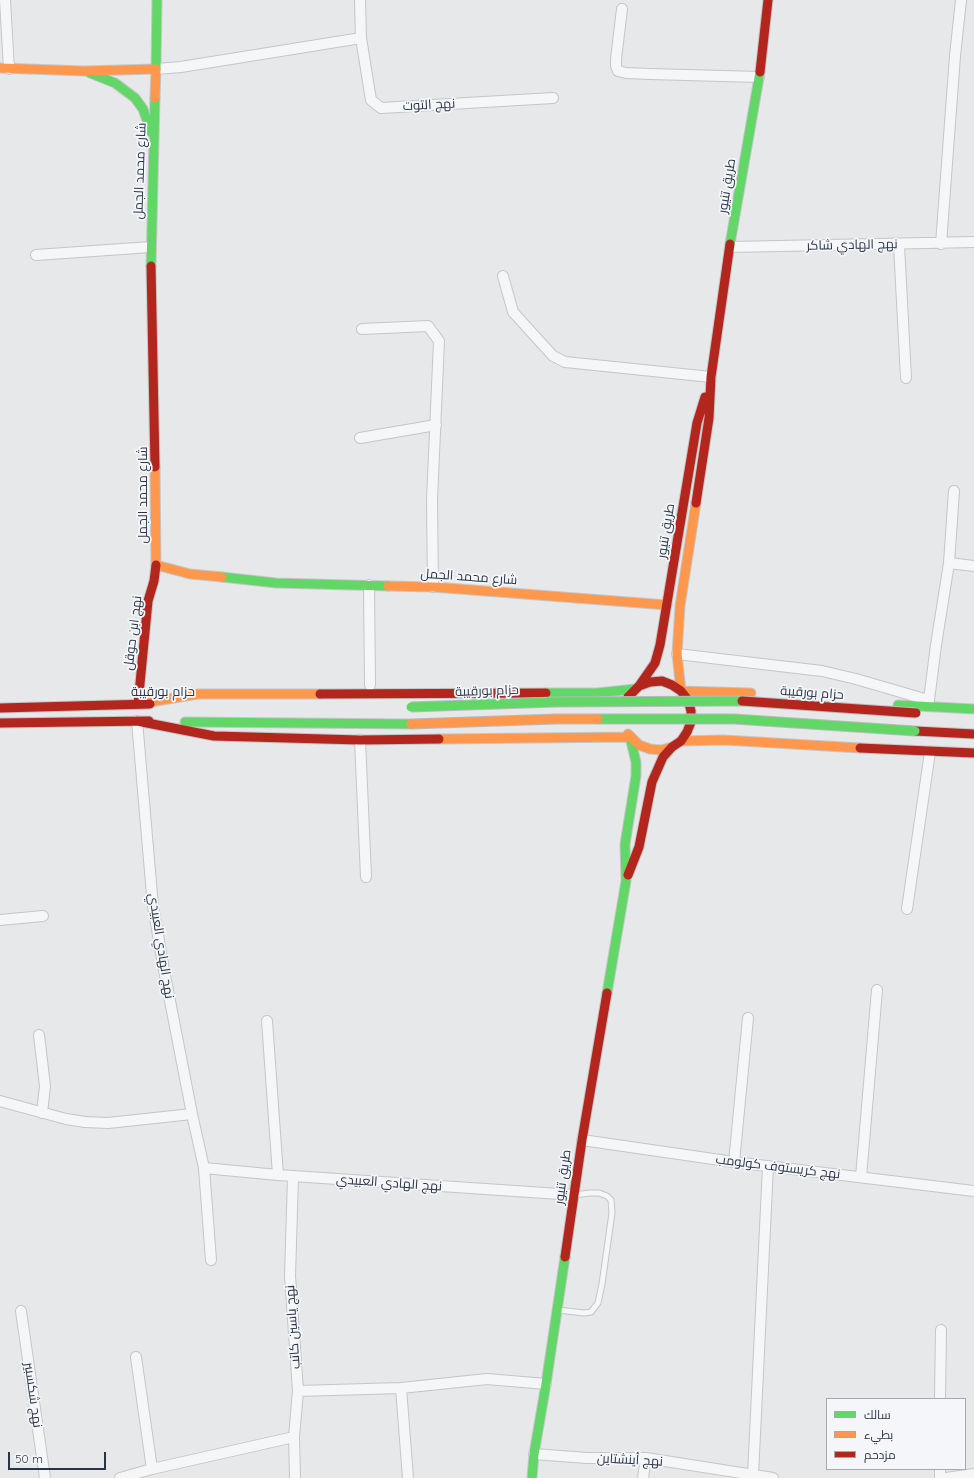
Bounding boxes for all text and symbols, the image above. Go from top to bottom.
street label: نهج التوت [402,96,456,114]
street label: شارع محمد الجمل [131,122,149,220]
street label: طريق تنيور [715,157,739,215]
street label: نهج الهادي شاكر [806,236,898,254]
street label: شارع محمد الجمل [135,447,151,543]
street label: طريق تنيور [654,502,678,560]
street label: شارع محمد الجمل [420,566,518,588]
street label: نهج ابن حوقل [121,595,145,671]
street label: حزام بورقيبة [455,682,519,700]
street label: حزام بورقيبة [780,683,844,703]
street label: حزام بورقيبة [131,684,195,700]
street label: نهج الهادي العبيدي [145,892,177,1000]
street label: طريق تنيور [551,1149,575,1205]
street label: نهج كريستوف كولومب [715,1152,841,1182]
street label: نهج الهادي العبيدي [335,1172,443,1194]
street label: نهج ياسين كاتب [282,1284,304,1370]
street label: نهج شكسبير [21,1361,45,1429]
legend [826,1398,966,1470]
text: سالك [864,1407,891,1422]
text: بطيء [864,1427,893,1442]
scale bar [10,1444,108,1470]
text: مزدحم [864,1447,896,1462]
street label: نهج أينشتاين [597,1450,663,1470]
text: 50 m [15,1451,43,1466]

